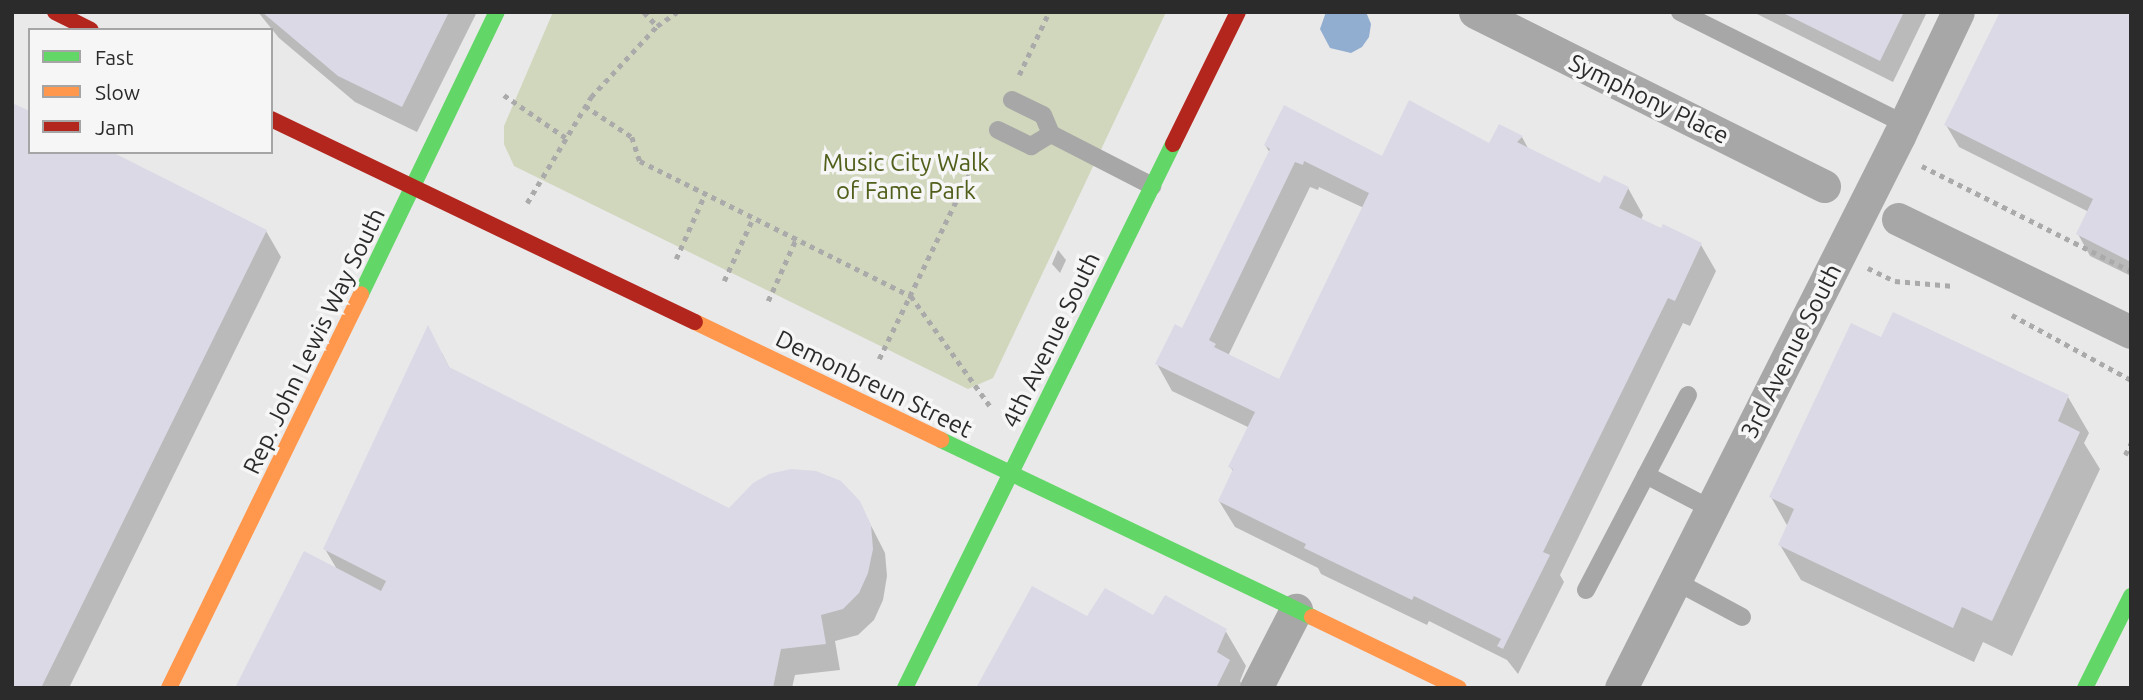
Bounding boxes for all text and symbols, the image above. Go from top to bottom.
legend [28,28,273,154]
text: Fast [95,45,133,69]
street label: Symphony Place [1564,48,1734,150]
text: Slow [95,80,140,104]
text: Jam [95,115,134,139]
park label: Music City Walk of Fame Park [823,149,989,205]
street label: Rep. John Lewis Way South [237,203,391,479]
street label: 4th Avenue South [996,247,1106,433]
street label: 3rd Avenue South [1735,259,1847,443]
street label: Demonbreun Street [771,324,977,444]

